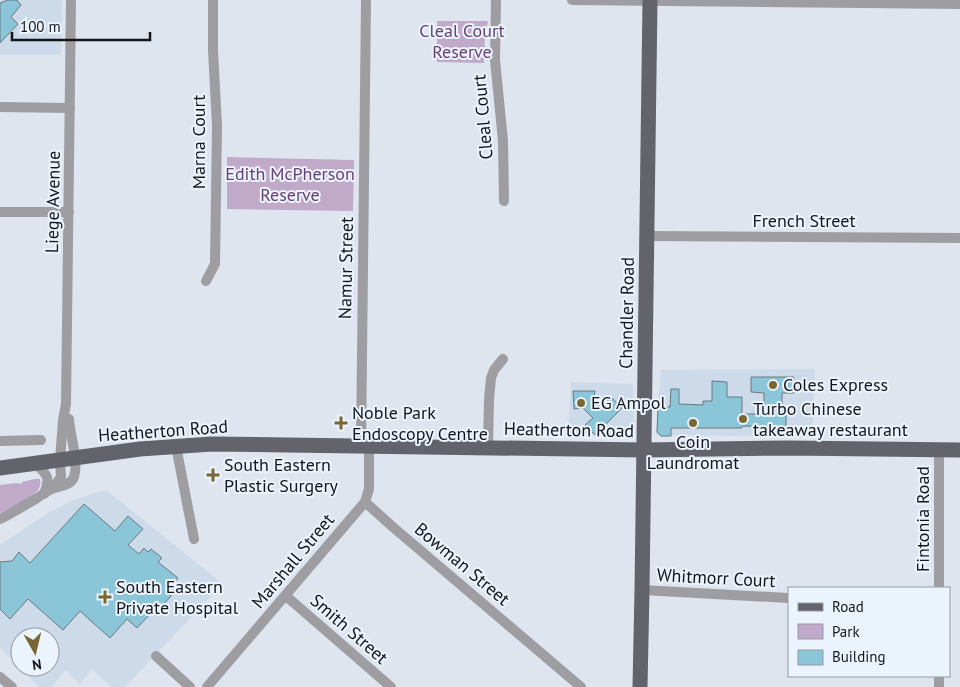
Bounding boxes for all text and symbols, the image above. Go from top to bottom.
scale bar [12,10,150,42]
text: 100 m [20,17,61,36]
park label: Cleal Court Reserve [419,19,505,63]
street label: Cleal Court [467,73,498,161]
street label: Marna Court [187,95,210,189]
street label: Liege Avenue [40,151,65,253]
park label: Edith McPherson Reserve [225,162,355,206]
street label: French Street [752,209,856,232]
street label: Namur Street [333,217,358,319]
street label: Chandler Road [614,257,639,369]
place label: Coles Express [783,373,888,396]
marker: Coles Express [767,379,779,391]
place label: EG Ampol [591,391,666,414]
marker: EG Ampol [575,397,587,409]
place label: Turbo Chinese takeaway restaurant [753,397,908,441]
place label: Noble Park Endoscopy Centre [352,401,488,445]
marker: Turbo Chinese takeaway restaurant [737,413,749,425]
street label: Heatherton Road [97,414,229,447]
marker: Noble Park Endoscopy Centre [334,416,348,430]
street label: Heatherton Road [504,417,634,442]
marker: Coin Laundromat [687,417,699,429]
place label: Coin Laundromat [647,430,739,474]
place label: South Eastern Plastic Surgery [224,453,339,497]
street label: Fintonia Road [911,466,934,572]
marker: South Eastern Plastic Surgery [206,468,220,482]
street label: Marshall Street [246,508,339,613]
street label: Bowman Street [410,517,515,610]
street label: Whitmorr Court [656,563,776,592]
place label: South Eastern Private Hospital [116,575,239,619]
legend [788,587,950,677]
street label: Smith Street [306,589,393,669]
marker: South Eastern Private Hospital [98,590,112,604]
text: Road [832,597,864,616]
text: Park [832,622,860,641]
north arrow [10,627,60,677]
text: Building [832,647,886,666]
text: N [31,655,43,674]

